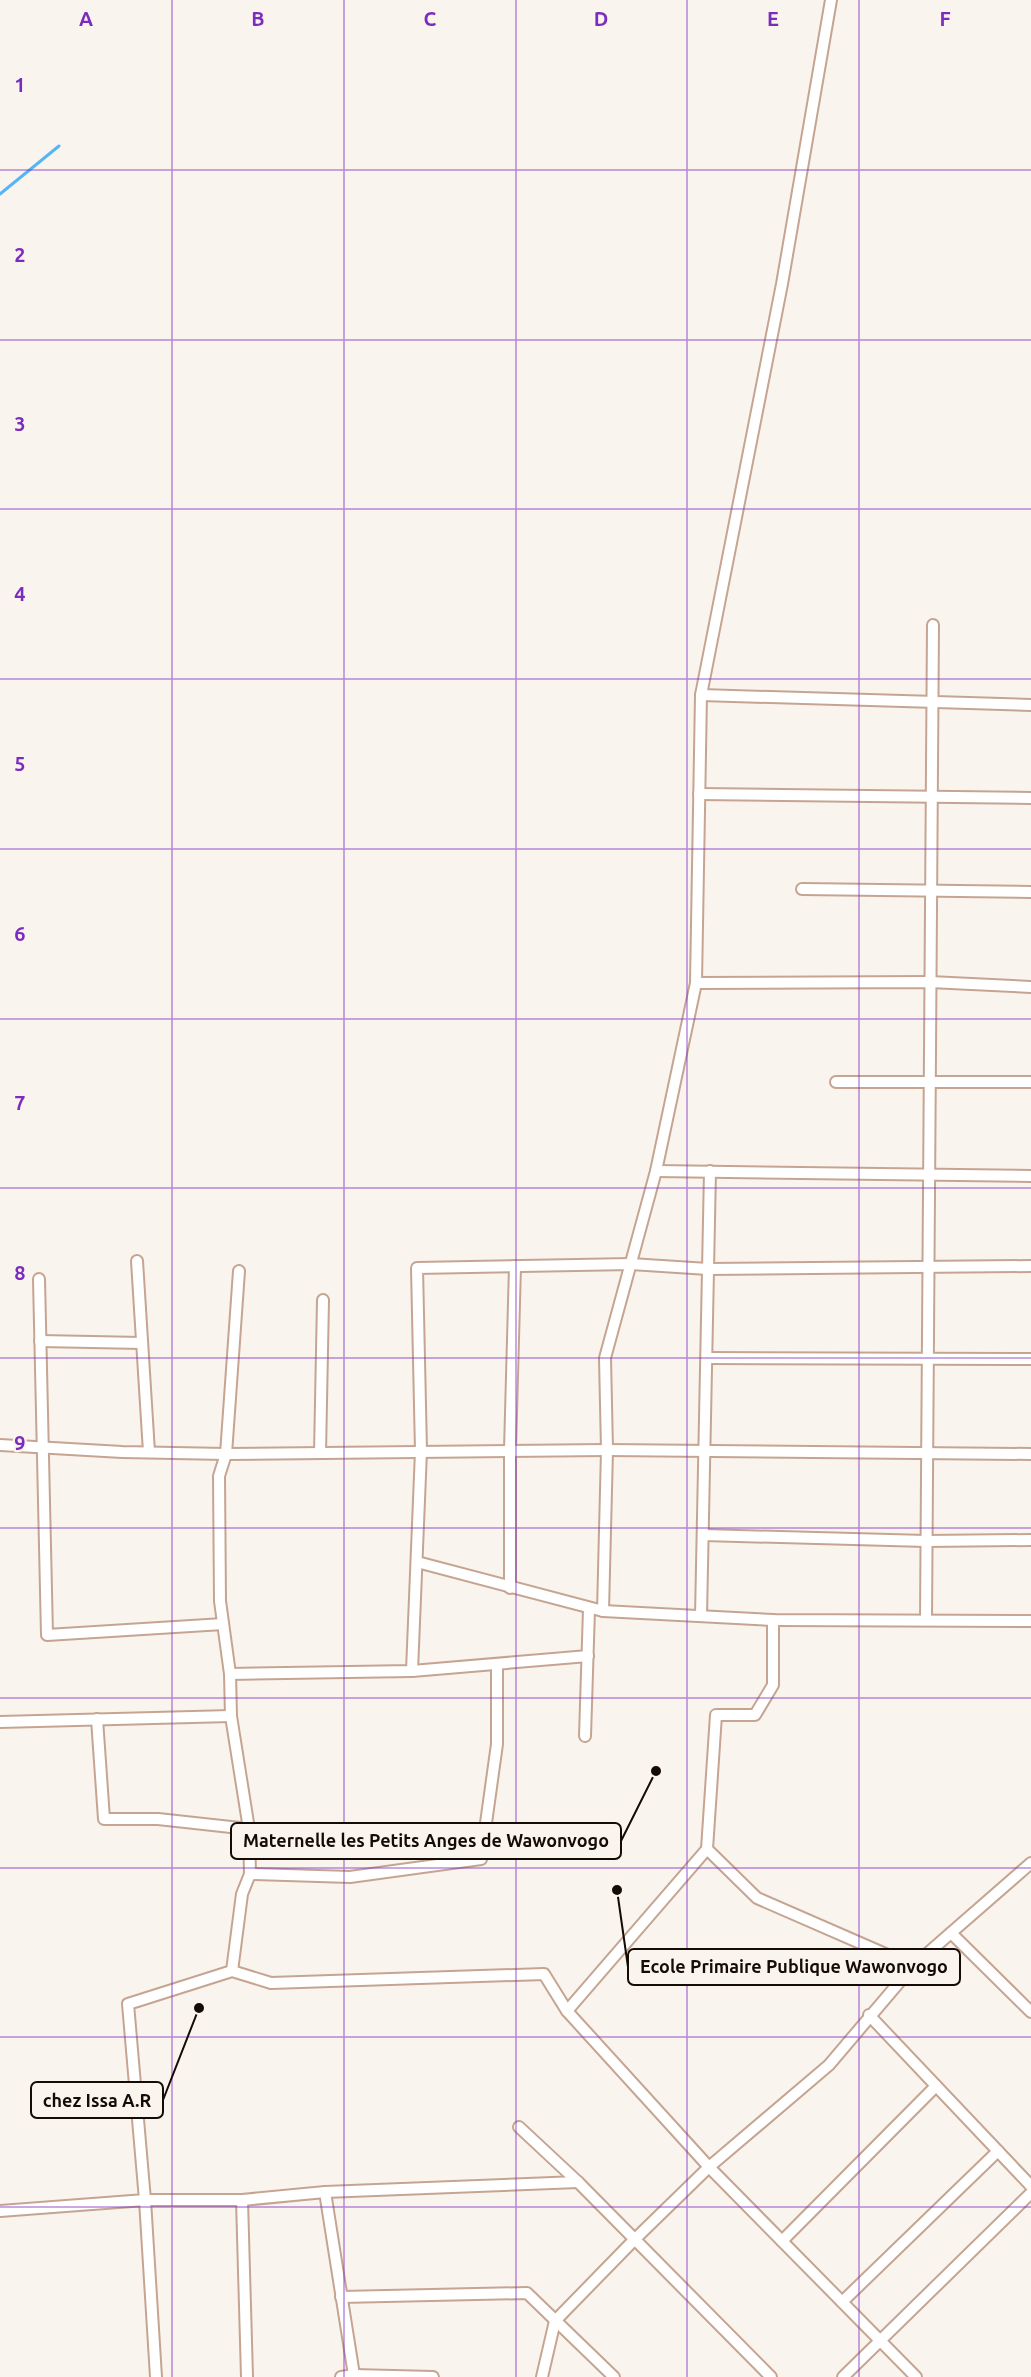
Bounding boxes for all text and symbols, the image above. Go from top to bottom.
text: A [79,7,93,30]
text: B [251,7,265,30]
text: C [424,7,437,30]
text: D [594,7,608,30]
text: E [767,7,779,30]
text: F [939,7,951,30]
text: 1 [14,73,26,96]
text: 2 [14,243,26,266]
text: 3 [14,412,26,435]
text: 4 [14,582,26,605]
text: 5 [14,752,26,775]
text: 6 [14,922,26,945]
text: 7 [14,1091,26,1114]
text: 8 [14,1261,26,1284]
text: 9 [14,1431,26,1454]
callout: Maternelle les Petits Anges de Wawonvogo [231,1823,621,1859]
text: Maternelle les Petits Anges de Wawonvogo [243,1830,609,1850]
callout: Ecole Primaire Publique Wawonvogo [628,1949,960,1985]
text: Ecole Primaire Publique Wawonvogo [640,1956,948,1976]
callout: chez Issa A.R [31,2082,163,2118]
text: chez Issa A.R [43,2090,152,2110]

